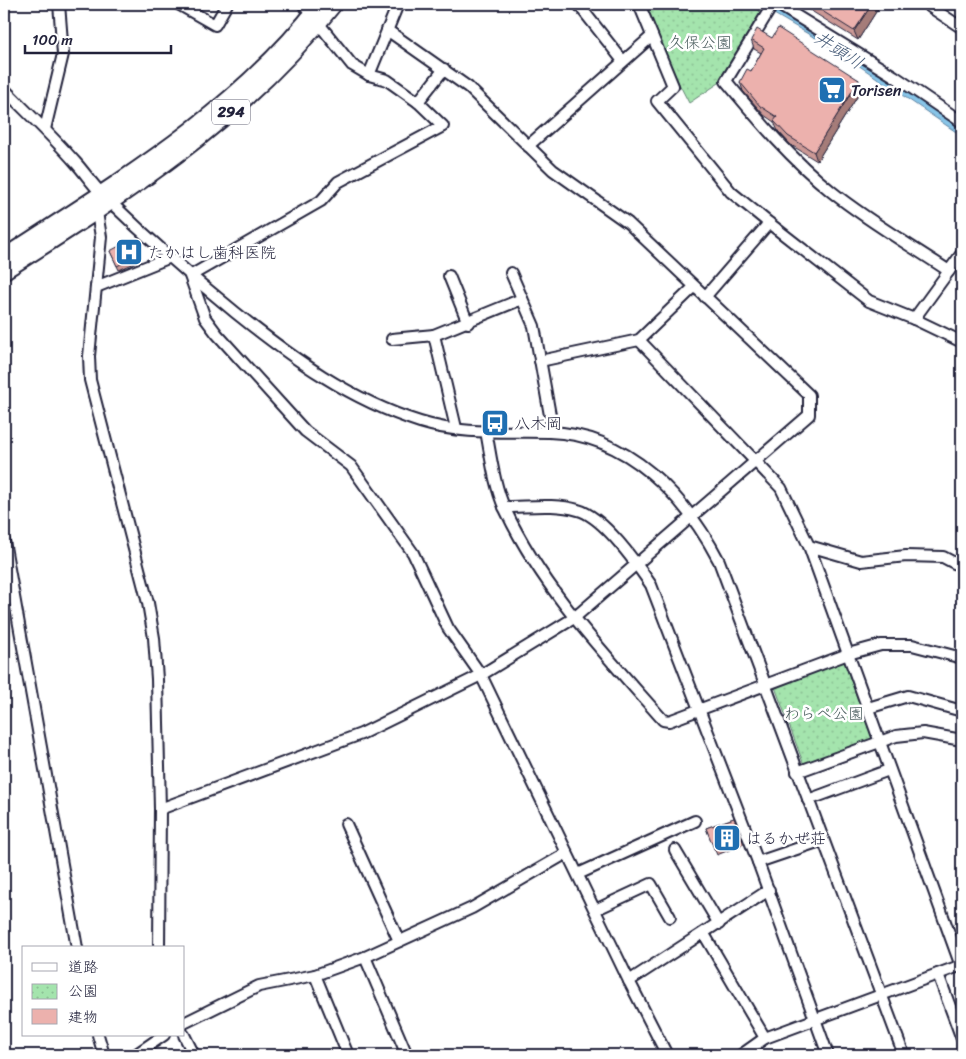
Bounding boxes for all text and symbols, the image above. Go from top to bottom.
scale bar [25,22,171,54]
water label: 井頭川 [808,22,870,78]
text: 100 m [32,27,73,53]
park label: 久保公園 [668,28,732,57]
supermarket icon: Torisen [817,75,847,105]
place label: Torisen [851,76,902,105]
road number: 294 [212,100,250,124]
hospital icon: たかはし歯科医院 [114,237,144,267]
place label: たかはし歯科医院 [148,238,276,267]
bus stop icon: 八木岡 [480,408,510,438]
place label: 八木岡 [514,409,562,438]
park label: わらぺ公園 [784,699,864,728]
building icon: はるかぜ荘 [712,823,742,853]
place label: はるかぜ荘 [746,824,826,853]
legend [22,946,185,1036]
text: 道路 [68,954,98,980]
text: 公園 [68,978,98,1004]
text: 建物 [68,1004,98,1030]

